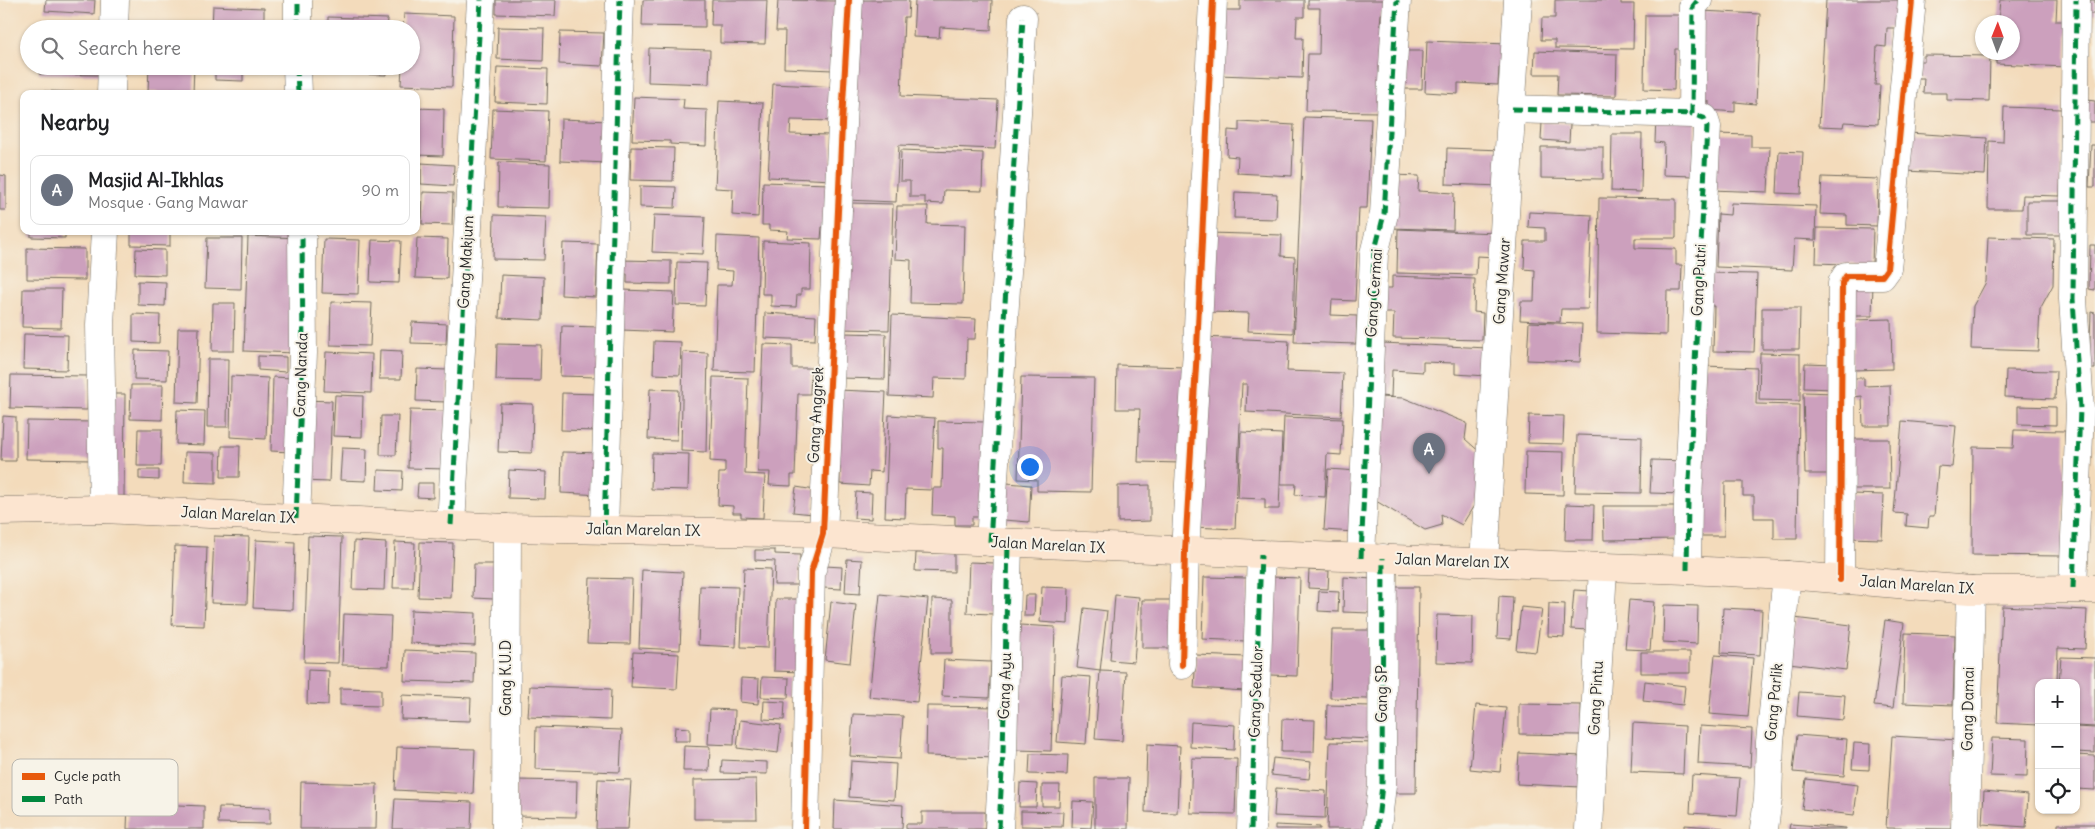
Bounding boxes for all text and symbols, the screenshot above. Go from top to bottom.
north arrow [1975,15,2020,60]
search box [20,20,420,75]
icon: search [38,34,66,62]
text: Search here [78,36,181,60]
text: Nearby [40,109,110,136]
text: Masjid Al-Ikhlas [88,168,224,192]
text: A [52,180,62,200]
text: 90 m [361,180,399,200]
text: Mosque · Gang Mawar [88,192,248,212]
street label: Gang Makjum [454,215,477,309]
street label: Gang Mawar [1489,237,1514,325]
street label: Gang Putri [1687,243,1710,317]
street label: Gang Cermai [1361,248,1386,338]
street label: Gang Nanda [290,332,311,418]
street label: Gang Anggrek [803,366,828,464]
pin: A [1413,433,1445,474]
your location [1017,454,1043,480]
street label: Jalan Marelan IX [180,502,296,527]
street label: Jalan Marelan IX [585,519,701,540]
street label: Jalan Marelan IX [990,532,1106,557]
street label: Jalan Marelan IX [1394,549,1510,572]
street label: Jalan Marelan IX [1859,571,1976,598]
street label: Gang K.U.D [496,640,515,716]
street label: Gang Sedulor [1244,646,1267,738]
street label: Gang Ayu [994,652,1015,720]
street label: Gang Pintu [1584,660,1607,736]
street label: Gang Parlik [1761,662,1786,742]
street label: Gang SP [1372,665,1391,723]
street label: Gang Damai [1957,667,1978,751]
map controls [2035,679,2080,814]
button: + [2035,679,2080,724]
button: − [2035,724,2080,769]
legend [12,759,178,816]
text: Cycle path [54,767,121,785]
button: locate [2035,769,2080,814]
text: Path [54,790,83,808]

